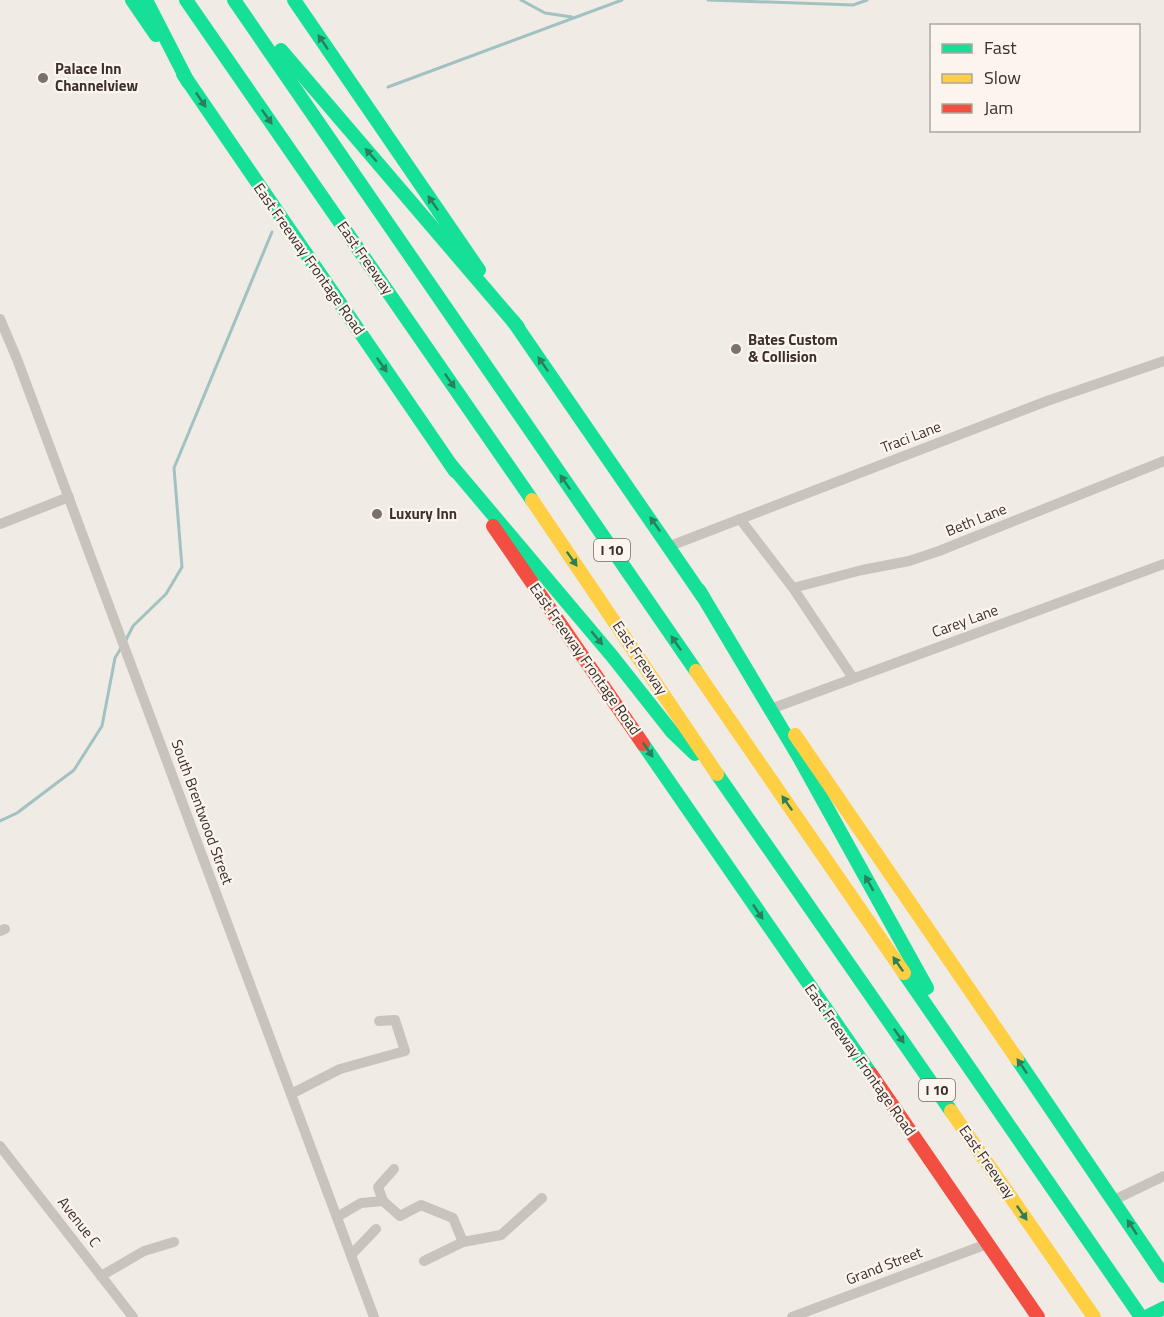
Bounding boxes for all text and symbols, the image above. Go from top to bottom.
legend [930,24,1140,132]
one-way arrow [318,34,329,50]
text: Fast [984,34,1017,61]
place label: Palace Inn Channelview [55,57,138,97]
text: Slow [984,64,1021,91]
marker: Palace Inn Channelview [36,71,50,85]
one-way arrow [195,92,207,108]
text: Jam [984,94,1013,121]
one-way arrow [261,108,273,124]
one-way arrow [364,147,377,163]
street label: East Freeway Frontage Road [248,178,371,339]
one-way arrow [428,195,439,211]
street label: East Freeway [332,216,399,299]
place label: Bates Custom & Collision [748,328,838,368]
marker: Bates Custom & Collision [729,342,743,356]
one-way arrow [537,356,549,372]
one-way arrow [376,357,388,373]
one-way arrow [444,373,455,389]
street label: Traci Lane [877,415,944,459]
one-way arrow [559,475,571,491]
street label: Beth Lane [942,497,1010,542]
place label: Luxury Inn [389,502,457,525]
marker: Luxury Inn [370,507,384,521]
one-way arrow [649,516,661,531]
road number: I 10 [594,539,630,561]
one-way arrow [566,551,577,567]
street label: East Freeway Frontage Road [524,578,647,739]
street label: Carey Lane [928,598,1001,643]
street label: East Freeway [607,616,674,699]
one-way arrow [590,630,603,645]
one-way arrow [670,635,682,651]
street label: South Brentwood Street [166,736,240,888]
one-way arrow [642,742,654,758]
one-way arrow [781,796,793,812]
one-way arrow [864,874,874,891]
one-way arrow [752,903,764,919]
one-way arrow [892,955,903,972]
street label: East Freeway Frontage Road [799,979,922,1140]
one-way arrow [893,1027,905,1043]
one-way arrow [1016,1058,1028,1074]
road number: I 10 [919,1079,955,1101]
street label: East Freeway [954,1120,1021,1203]
street label: Avenue C [52,1192,106,1252]
one-way arrow [1016,1205,1028,1221]
one-way arrow [1126,1219,1138,1235]
street label: Grand Street [842,1240,926,1291]

